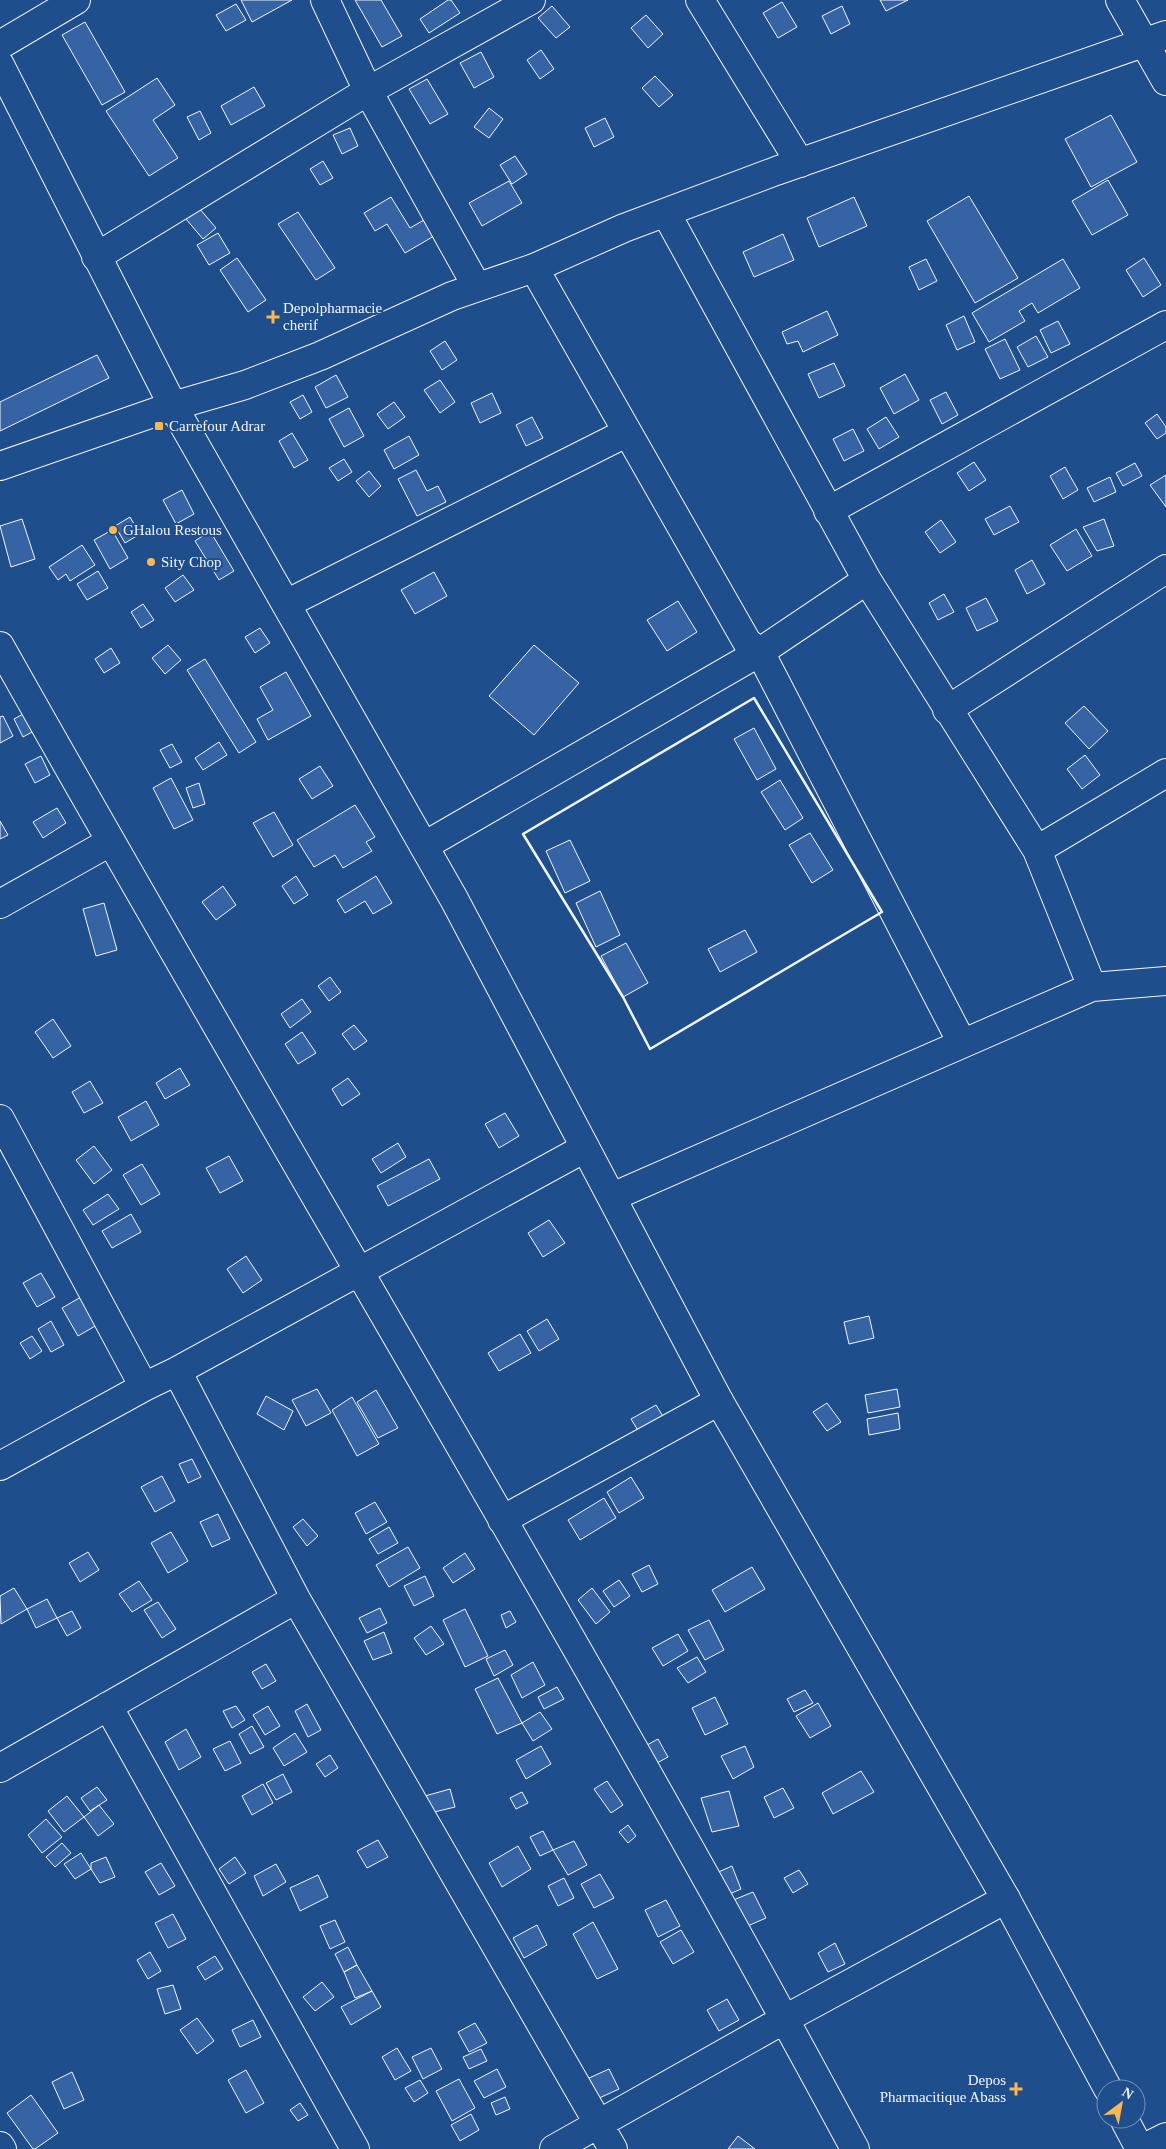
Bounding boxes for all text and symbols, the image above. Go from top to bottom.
place label: Depolpharmacie cherif [283,300,382,333]
marker: Depolpharmacie cherif [267,311,279,323]
place label: Carrefour Adrar [169,418,265,434]
marker: Carrefour Adrar [153,420,165,432]
place label: GHalou Restous [123,522,222,538]
marker: GHalou Restous [107,524,119,536]
place label: Sity Chop [161,554,221,570]
marker: Sity Chop [145,556,157,568]
place label: Depos Pharmacitique Abass [880,2072,1006,2105]
north arrow [1096,2079,1146,2129]
marker: Depos Pharmacitique Abass [1010,2083,1022,2095]
text: N [1119,2084,1136,2102]

